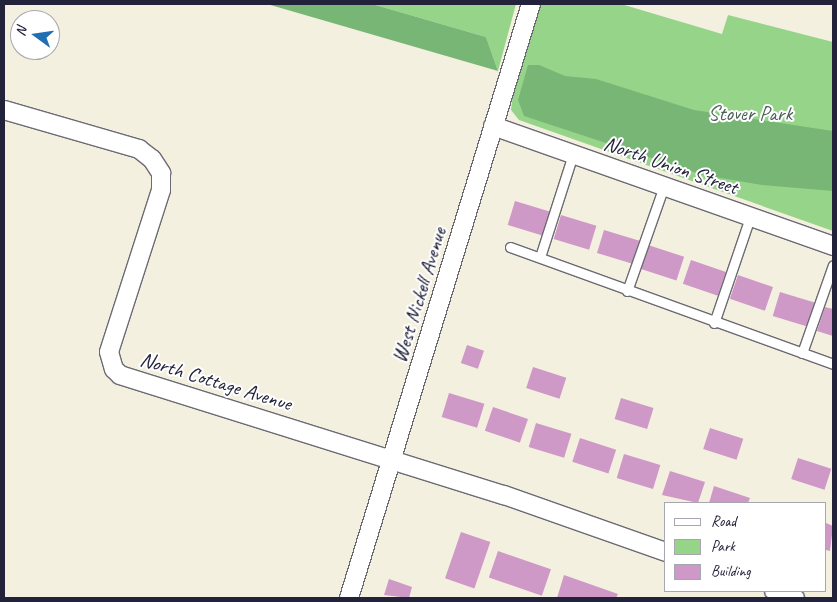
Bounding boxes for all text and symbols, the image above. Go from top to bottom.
north arrow [10,10,60,60]
text: N [12,25,30,38]
park label: Stover Park [708,100,792,126]
street label: North Union Street [601,130,741,200]
street label: West Nickell Avenue [386,224,452,366]
street label: North Cottage Avenue [138,346,294,416]
legend [664,502,827,592]
text: Road [711,512,736,531]
text: Park [711,537,735,556]
text: Building [711,562,750,581]

